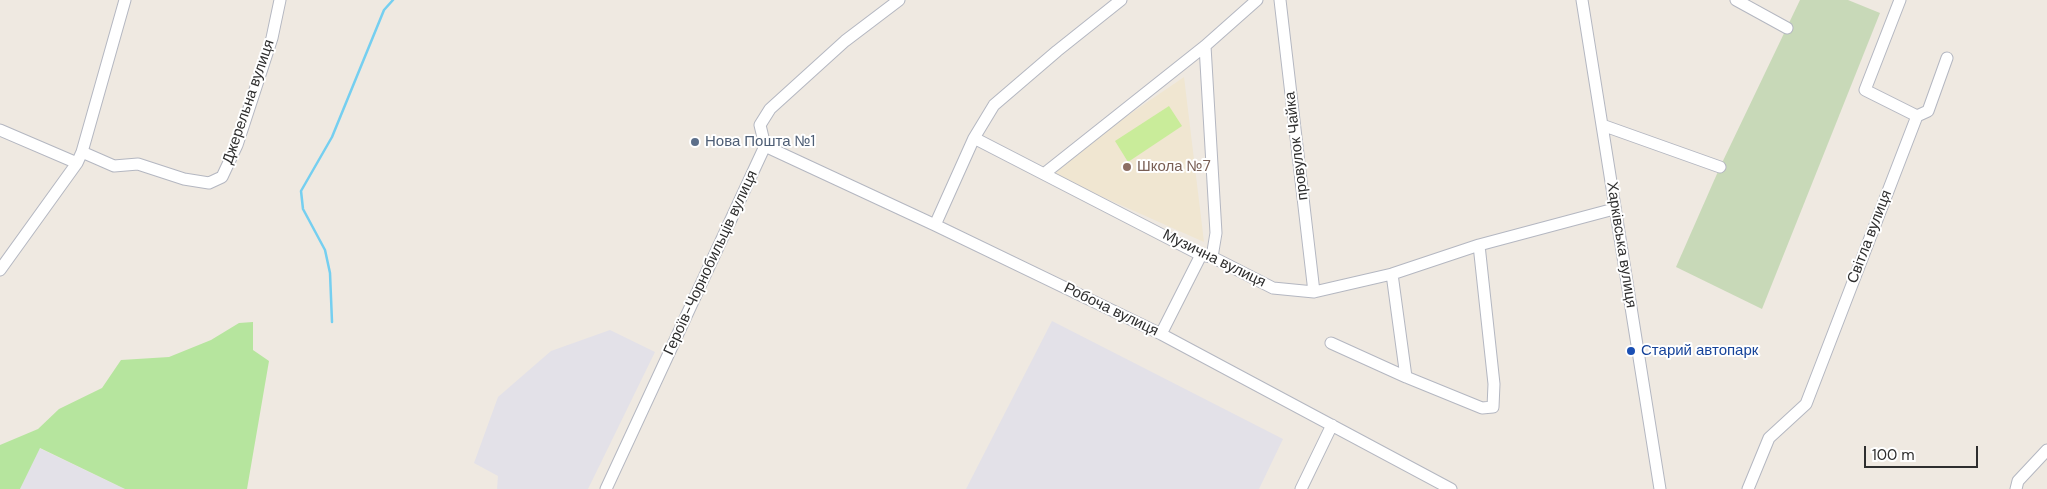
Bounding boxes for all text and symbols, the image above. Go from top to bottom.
street label: Джерельна вулиця [219,37,279,167]
street label: провулок Чайка [1281,91,1313,201]
place label: Нова Пошта №1 [705,133,815,151]
marker: Нова Пошта №1 [689,136,701,148]
place label: Школа №7 [1137,158,1211,176]
marker: Школа №7 [1121,161,1133,173]
street label: Героїв-Чорнобильців вулиця [660,168,762,358]
street label: Харківська вулиця [1602,181,1640,309]
street label: Світла вулиця [1844,188,1896,286]
street label: Музична вулиця [1159,226,1269,292]
street label: Робоча вулиця [1061,279,1161,341]
place label: Старий автопарк [1641,342,1758,360]
marker: Старий автопарк [1625,345,1637,357]
scale bar [1867,436,1981,468]
text: 100 m [1872,445,1915,465]

